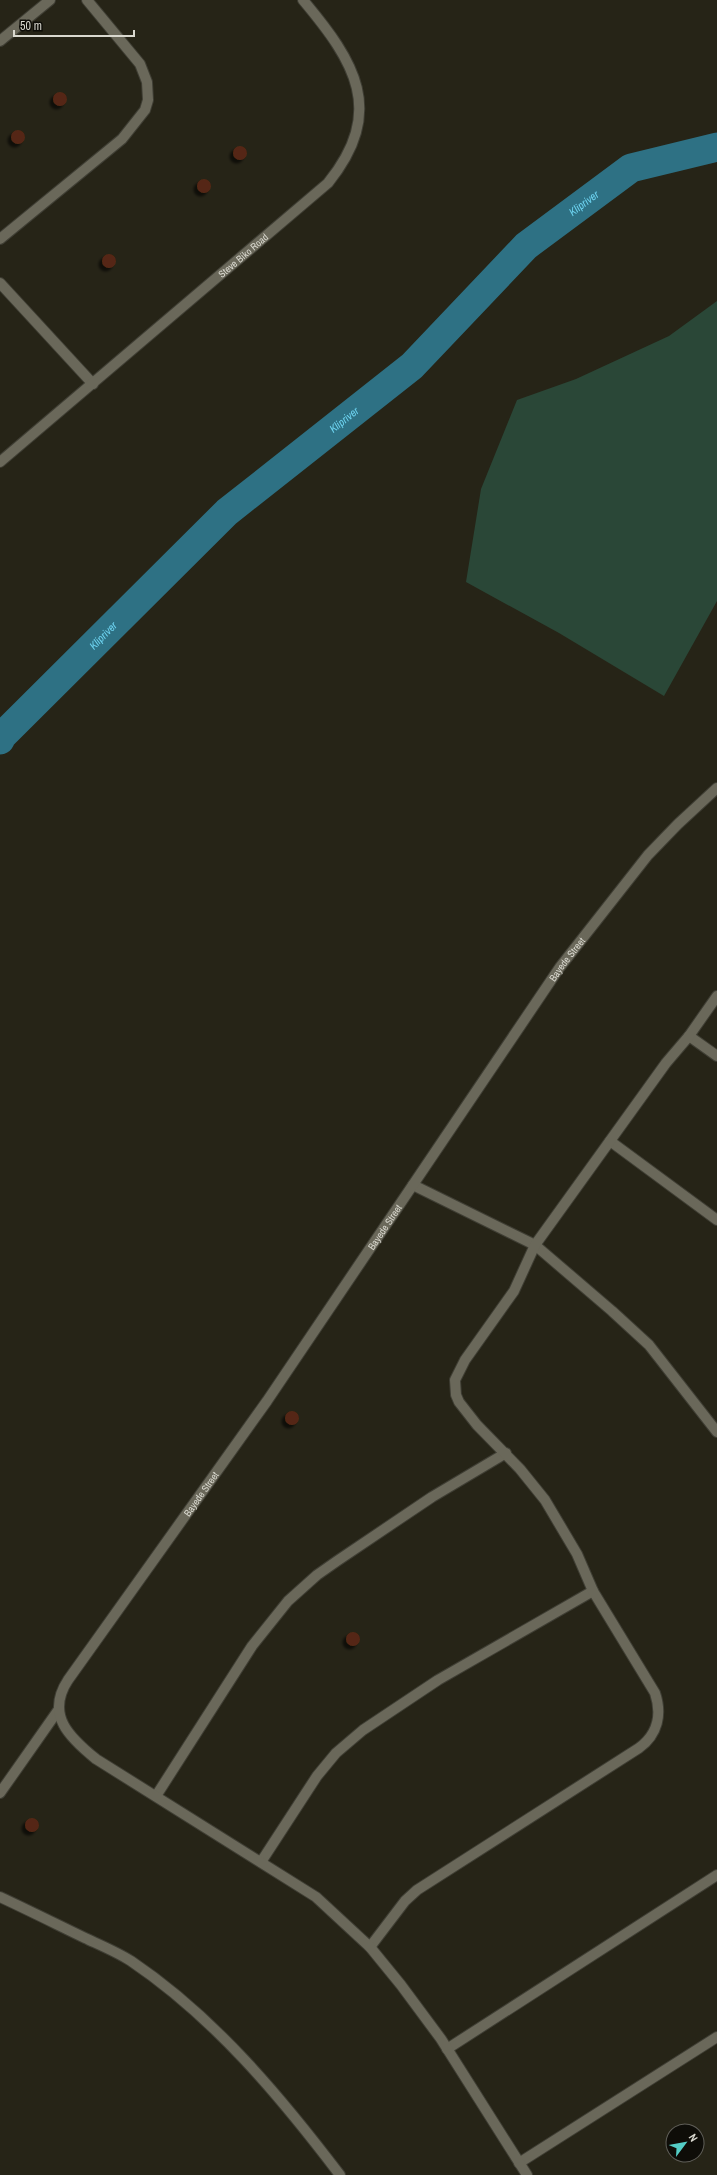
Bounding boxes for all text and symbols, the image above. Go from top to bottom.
scale bar [14,12,134,38]
text: 50 m [20,18,42,34]
water label: Klipriver [566,187,602,219]
street label: Steve Biko Road [215,230,271,280]
water label: Klipriver [326,403,362,436]
water label: Klipriver [86,618,121,652]
street label: Bayede Street [546,934,588,984]
street label: Bayede Street [365,1201,405,1252]
street label: Bayede Street [180,1468,222,1519]
north arrow [665,2123,705,2163]
text: N [686,2131,701,2144]

